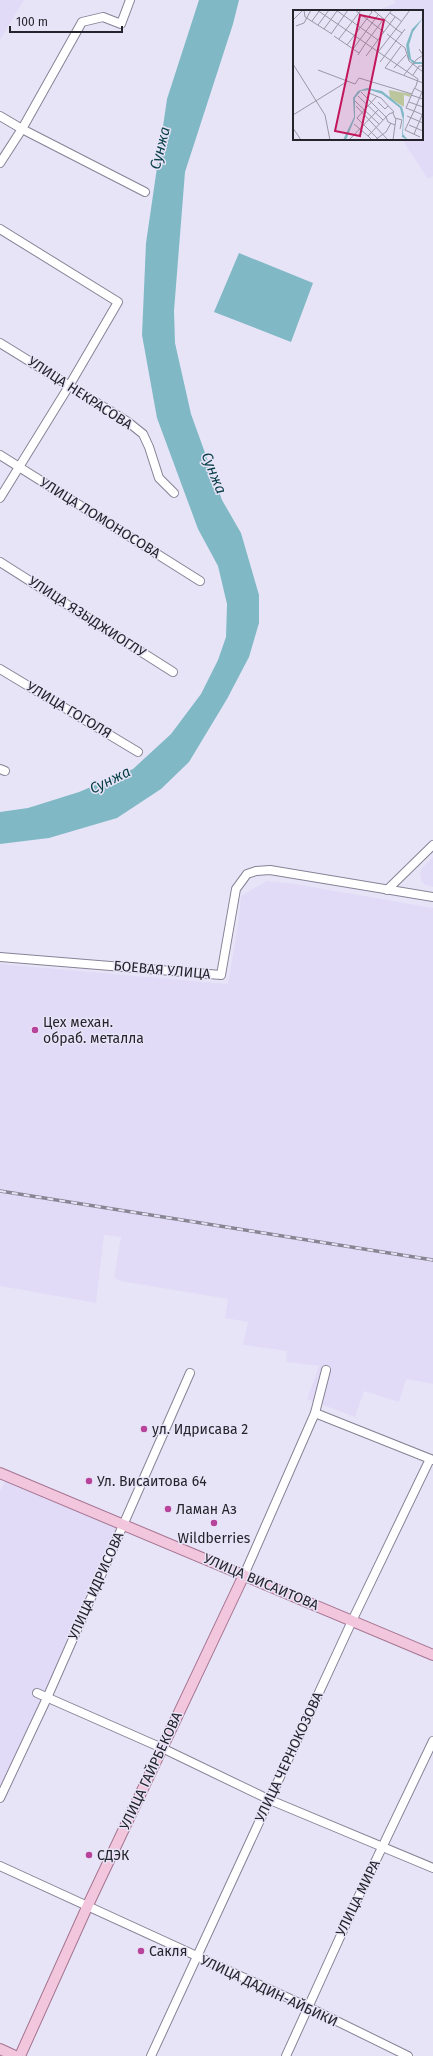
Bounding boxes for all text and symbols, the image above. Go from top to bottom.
scale bar [10,8,122,34]
inset map [293,10,423,140]
text: 100 m [16,15,48,29]
water label: Сунжа [146,125,174,171]
street label: УЛИЦА НЕКРАСОВА [25,353,135,433]
water label: Сунжа [198,450,230,496]
street label: УЛИЦА ЛОМОНОСОВА [36,474,164,562]
street label: УЛИЦА ЯЗЫДЖИОГЛУ [25,573,149,662]
street label: УЛИЦА ГОГОЛЯ [23,678,115,742]
water label: Сунжа [87,762,133,798]
street label: БОЕВАЯ УЛИЦА [113,957,211,983]
place label: Цех механ. обраб. металла [43,1014,144,1047]
marker: Цех механ. обраб. металла [30,1025,40,1035]
place label: ул. Идрисава 2 [152,1421,248,1438]
marker: ул. Идрисава 2 [139,1424,149,1434]
place label: Ул. Висаитова 64 [97,1473,207,1490]
marker: Ул. Висаитова 64 [84,1476,94,1486]
place label: Ламан Аз [176,1501,237,1518]
marker: Ламан Аз [163,1504,173,1514]
marker: Wildberries [209,1518,219,1528]
street label: УЛИЦА ИДРИСОВА [65,1529,127,1643]
place label: Wildberries [178,1530,251,1547]
street label: УЛИЦА ВИСАИТОВА [201,1550,321,1614]
street label: УЛИЦА ЧЕРНОКОЗОВА [251,1689,327,1825]
street label: УЛИЦА ГАЙРБЕКОВА [116,1709,186,1833]
place label: СДЭК [97,1847,130,1864]
marker: СДЭК [84,1850,94,1860]
street label: УЛИЦА МИРА [332,1857,384,1939]
place label: Сакля [149,1943,187,1960]
marker: Сакля [136,1946,146,1956]
street label: УЛИЦА ДАДИН-АЙБИКИ [198,1952,340,2030]

